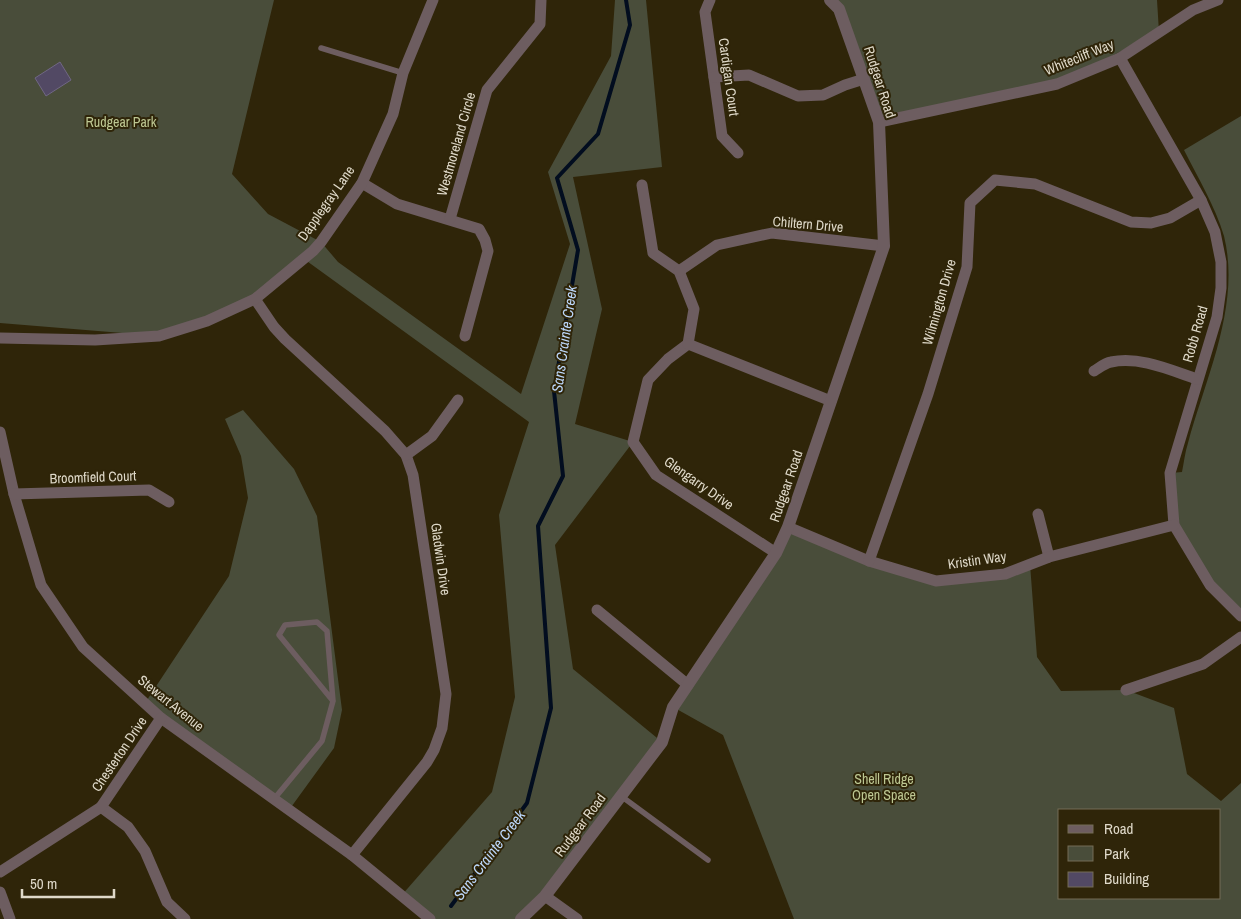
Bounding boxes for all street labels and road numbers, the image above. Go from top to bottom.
street label: Whitecliff Way [1042,35,1117,79]
street label: Cardigan Court [715,37,743,117]
street label: Rudgear Road [860,44,900,120]
street label: Westmoreland Circle [433,90,479,198]
street label: Dapplegray Lane [294,162,358,244]
street label: Chiltern Drive [772,212,844,236]
street label: Wilmington Drive [918,257,960,347]
street label: Robb Road [1178,304,1212,364]
street label: Rudgear Road [765,448,807,524]
street label: Glengarry Drive [661,452,737,514]
street label: Broomfield Court [49,466,137,488]
street label: Gladwin Drive [427,522,455,596]
street label: Kristin Way [947,547,1008,573]
street label: Stewart Avenue [134,671,208,735]
street label: Chesterton Drive [87,713,151,795]
street label: Rudgear Road [550,790,610,860]

